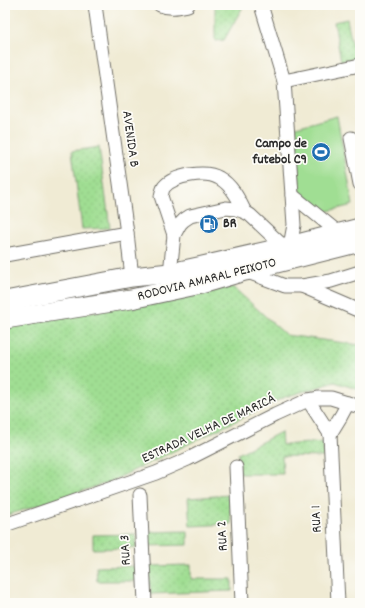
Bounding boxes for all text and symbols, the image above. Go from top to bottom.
street label: AVENIDA B [116,110,144,169]
place label: Campo de futebol C9 [252,134,307,170]
sports icon: Campo de futebol C9 [310,141,332,163]
fuel station icon: BR [198,213,220,235]
place label: BR [223,214,237,234]
street label: RODOVIA AMARAL PEIXOTO [135,253,279,307]
street label: ESTRADA VELHA DE MARICÁ [139,389,279,469]
street label: RUA 1 [306,505,328,533]
street label: RUA 2 [212,520,234,552]
street label: RUA 3 [115,534,137,566]

